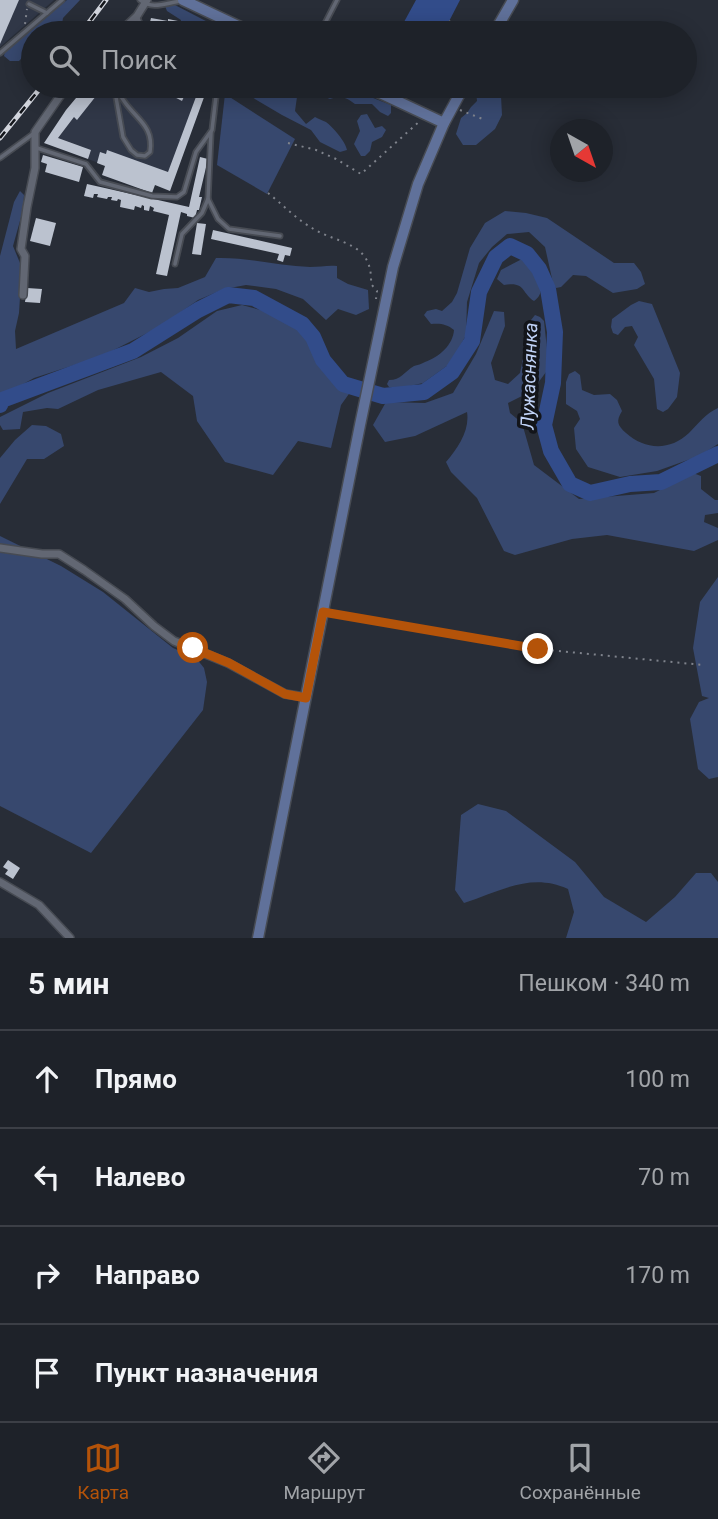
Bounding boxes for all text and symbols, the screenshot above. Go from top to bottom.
search box [21,21,697,98]
icon: search [45,41,83,79]
text: Поиск [101,45,177,75]
north arrow [550,119,613,182]
water label: Лужаснянка [516,322,542,431]
route start [177,632,208,663]
route end [522,633,553,664]
text: 5 мин [28,966,109,1001]
text: Пешком · 340 m [518,970,690,997]
icon: ahead [28,1060,66,1098]
text: Прямо [95,1064,177,1094]
text: 100 m [625,1066,690,1093]
icon: left [28,1158,66,1196]
text: Налево [95,1162,185,1192]
text: 70 m [638,1164,690,1191]
icon: right [28,1256,66,1294]
text: Направо [95,1260,200,1290]
text: 170 m [625,1262,690,1289]
icon: arrive [28,1354,66,1392]
text: Пункт назначения [95,1358,319,1388]
tab: Карта [77,1439,129,1504]
tab: Маршрут [283,1439,365,1504]
tab: Сохранённые [520,1439,641,1504]

